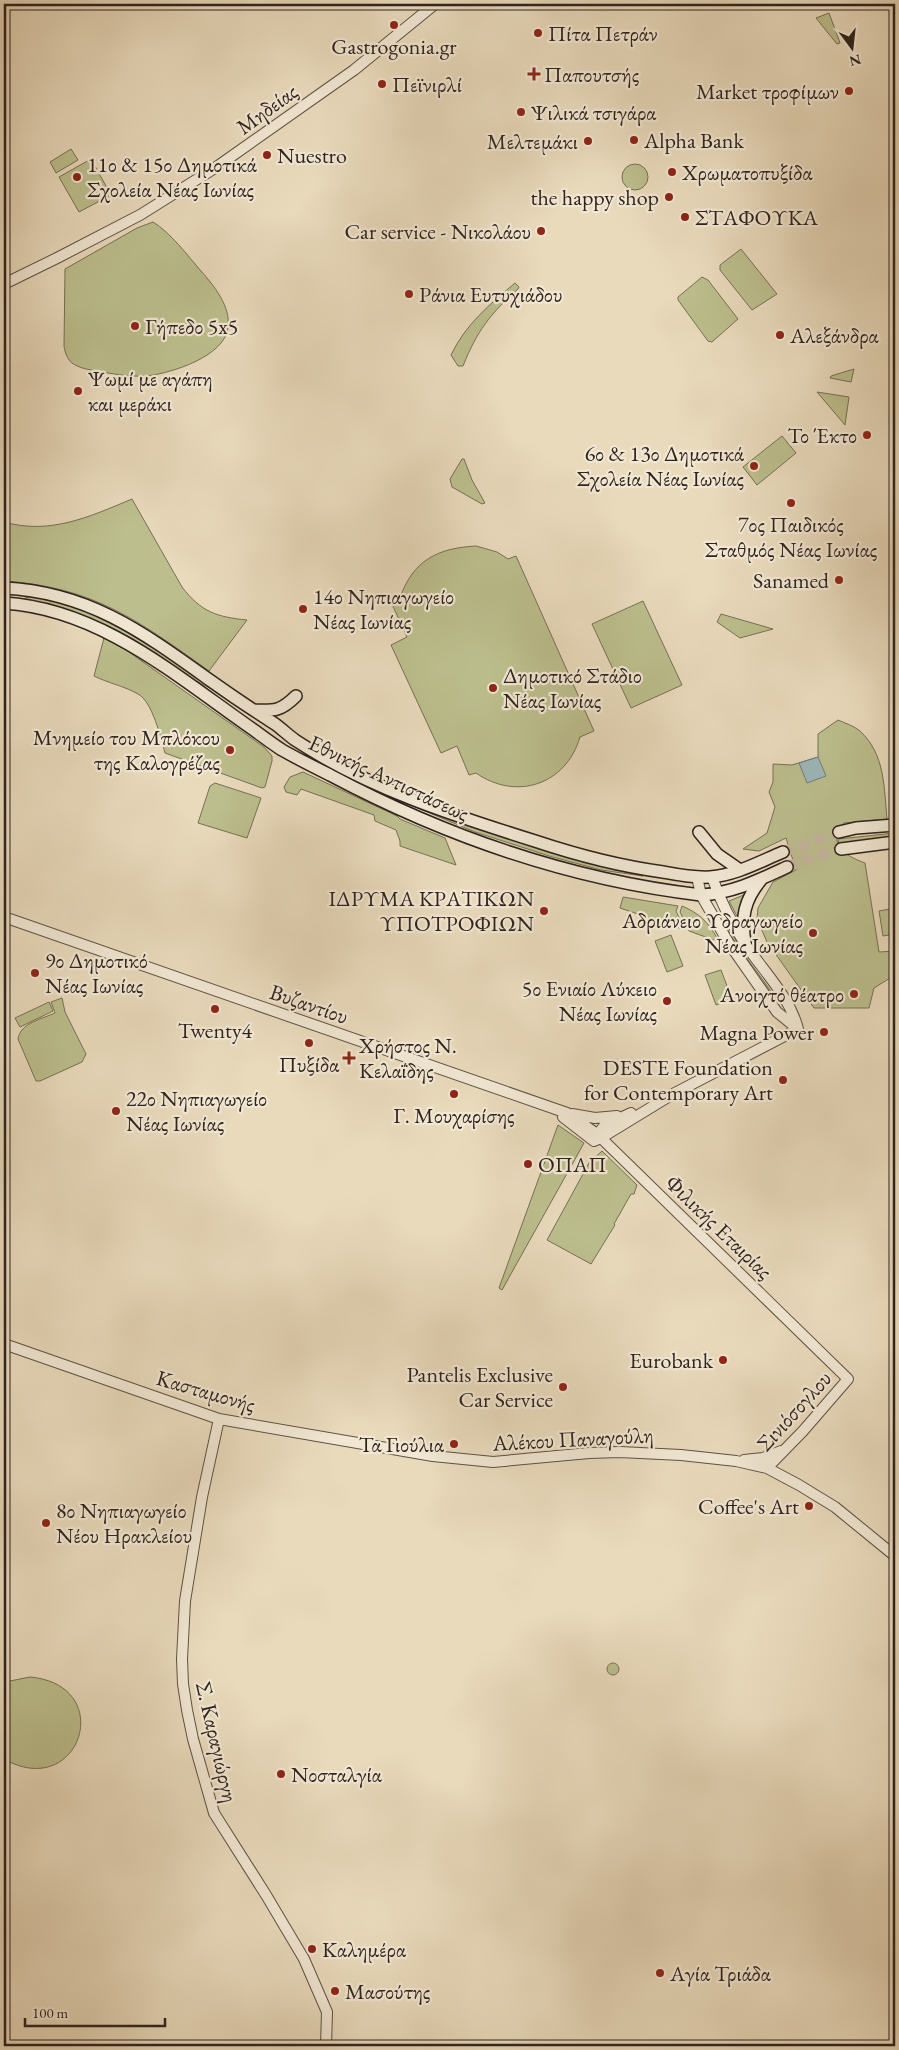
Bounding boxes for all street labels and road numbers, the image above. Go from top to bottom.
street label: Μηδείας [230,77,304,141]
street label: Εθνικής Αντιστάσεως [304,728,474,828]
street label: Βυζαντίου [266,977,352,1031]
street label: Φιλικής Εταιρίας [659,1169,779,1285]
street label: Κασταμονής [153,1363,259,1419]
street label: Σινιόσογλου [750,1365,838,1457]
street label: Αλέκου Παναγούλη [491,1420,654,1458]
street label: Σ. Καραγιώργη [189,1679,245,1805]

